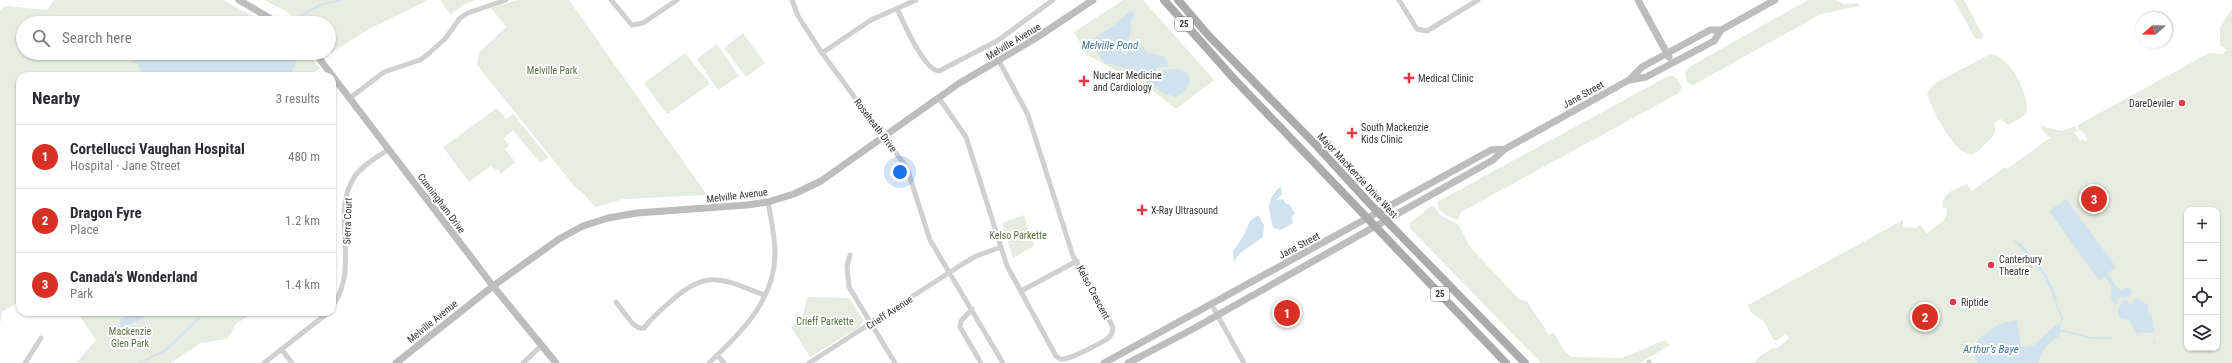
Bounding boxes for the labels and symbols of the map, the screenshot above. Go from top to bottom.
north arrow [2136,12,2172,48]
road number: 25 [1175,17,1193,31]
street label: Melville Avenue [984,21,1043,62]
water label: Melville Pond [1082,39,1139,52]
park label: Melville Park [527,65,578,76]
place label: Nuclear Medicine and Cardiology [1093,70,1162,93]
marker: Medical Clinic [1403,72,1415,84]
place label: Medical Clinic [1418,73,1474,84]
marker: Nuclear Medicine and Cardiology [1078,75,1090,87]
street label: Jane Street [1561,79,1606,110]
street label: Roseheath Drive [852,96,899,154]
place label: DareDeviler [2129,98,2174,109]
marker: DareDeviler [2177,98,2187,108]
place label: South Mackenzie Kids Clinic [1361,122,1429,145]
marker: South Mackenzie Kids Clinic [1346,127,1358,139]
street label: Major MacKenzie Drive West [1315,131,1400,220]
your location [890,162,910,182]
street label: Cunningham Drive [416,171,468,235]
pin: 3 [2081,184,2107,214]
street label: Melville Avenue [706,186,769,205]
street label: Sierra Court [341,197,354,245]
marker: X-Ray Ultrasound [1136,204,1148,216]
place label: X-Ray Ultrasound [1151,205,1218,216]
park label: Kelso Parkette [989,230,1047,241]
street label: Jane Street [1277,230,1322,261]
place label: Canterbury Theatre [1999,254,2042,277]
marker: Canterbury Theatre [1986,260,1996,270]
street label: Kelso Crescent [1075,264,1112,321]
road number: 25 [1431,287,1449,301]
street label: Crieff Avenue [864,293,915,331]
marker: Riptide [1948,297,1958,307]
place label: Riptide [1961,297,1989,308]
street label: Melville Avenue [405,298,460,345]
pin: 1 [1274,298,1300,328]
pin: 2 [1912,302,1938,332]
park label: Crieff Parkette [796,316,854,327]
park label: Mackenzie Glen Park [109,326,151,349]
water label: Arthur’s Baye [1962,343,2019,356]

